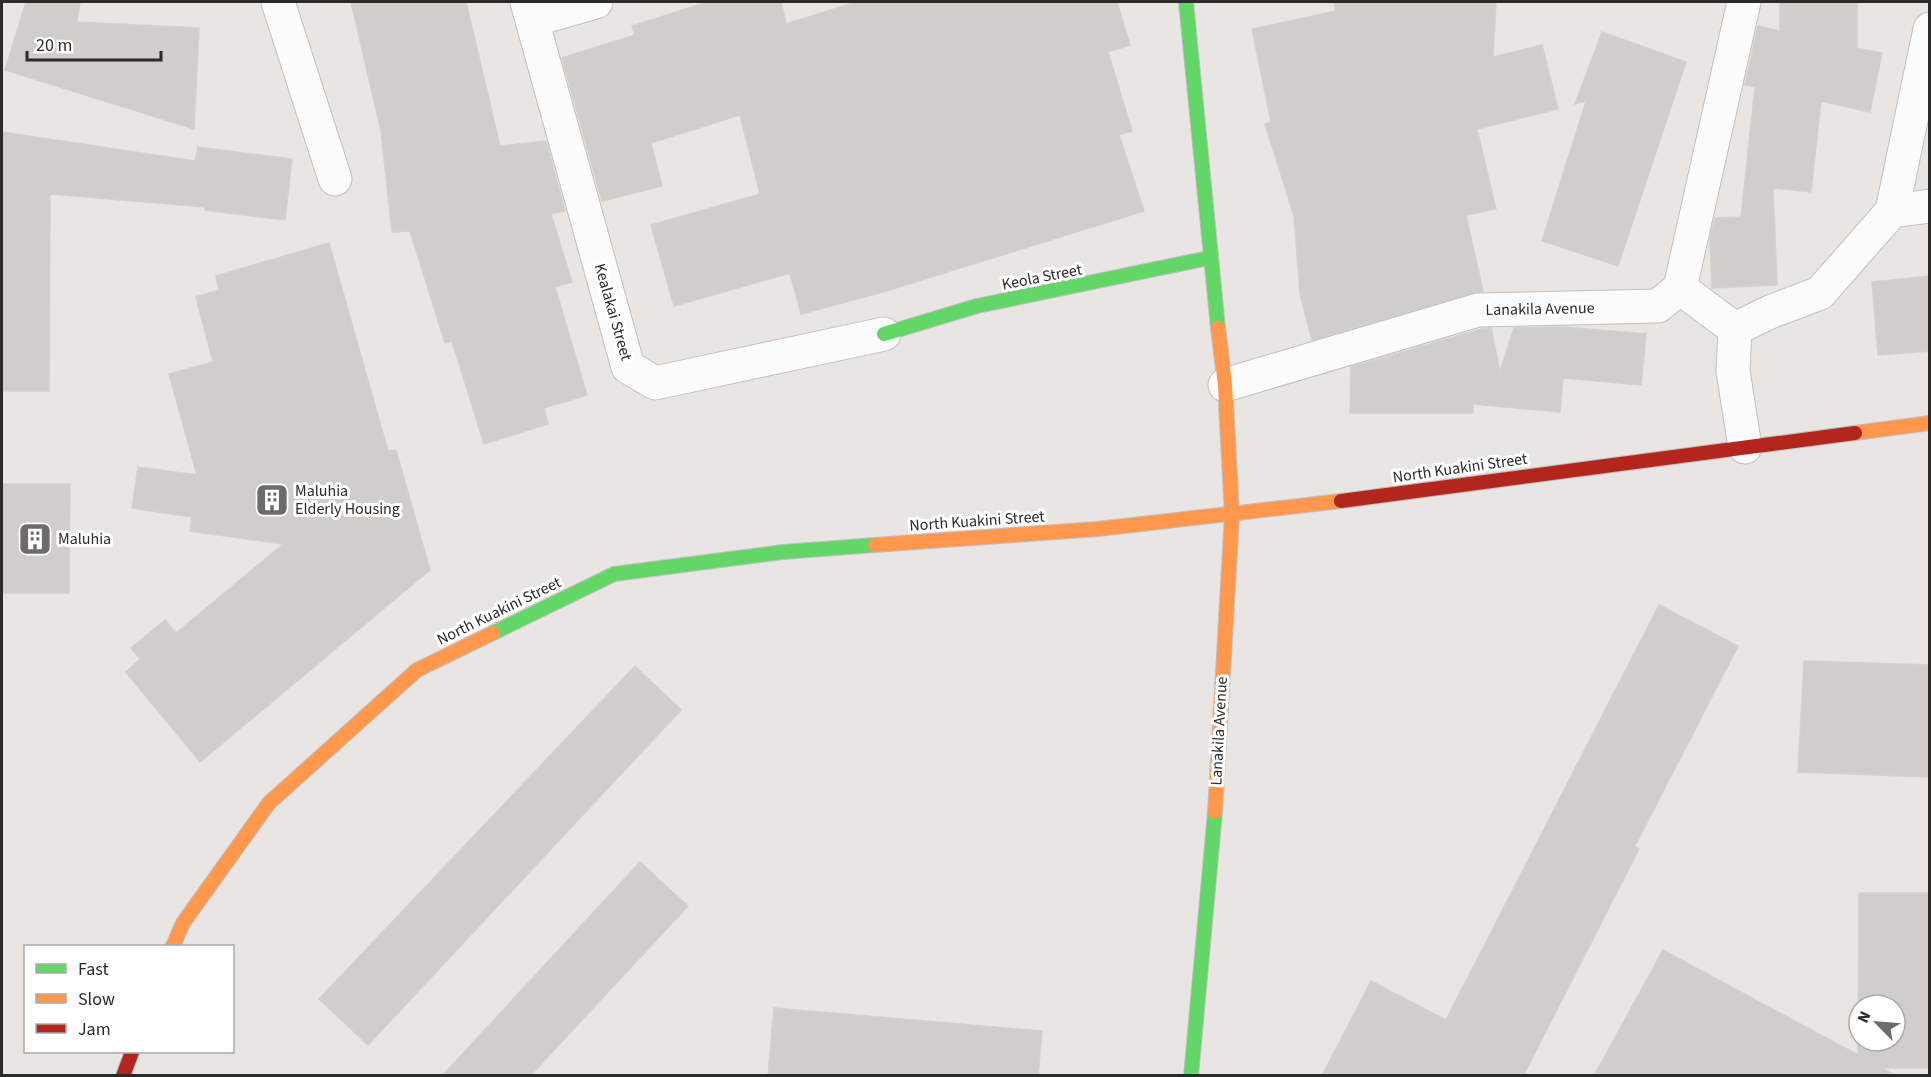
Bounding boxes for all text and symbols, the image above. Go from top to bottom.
scale bar [27,24,160,62]
text: 20 m [36,33,72,58]
street label: Keola Street [1000,258,1085,296]
street label: Kealakai Street [589,261,638,364]
street label: Lanakila Avenue [1485,297,1595,321]
street label: North Kuakini Street [1391,448,1529,488]
place label: Maluhia Elderly Housing [295,480,400,520]
building icon: Maluhia Elderly Housing [254,482,290,518]
street label: North Kuakini Street [909,505,1046,537]
building icon: Maluhia [17,521,53,557]
place label: Maluhia [58,528,111,550]
street label: North Kuakini Street [433,571,565,651]
street label: Lanakila Avenue [1205,676,1233,786]
legend [24,945,234,1053]
text: Fast [78,957,109,982]
text: Slow [78,987,115,1012]
north arrow [1847,993,1907,1053]
text: N [1852,1008,1877,1027]
text: Jam [78,1017,111,1042]

